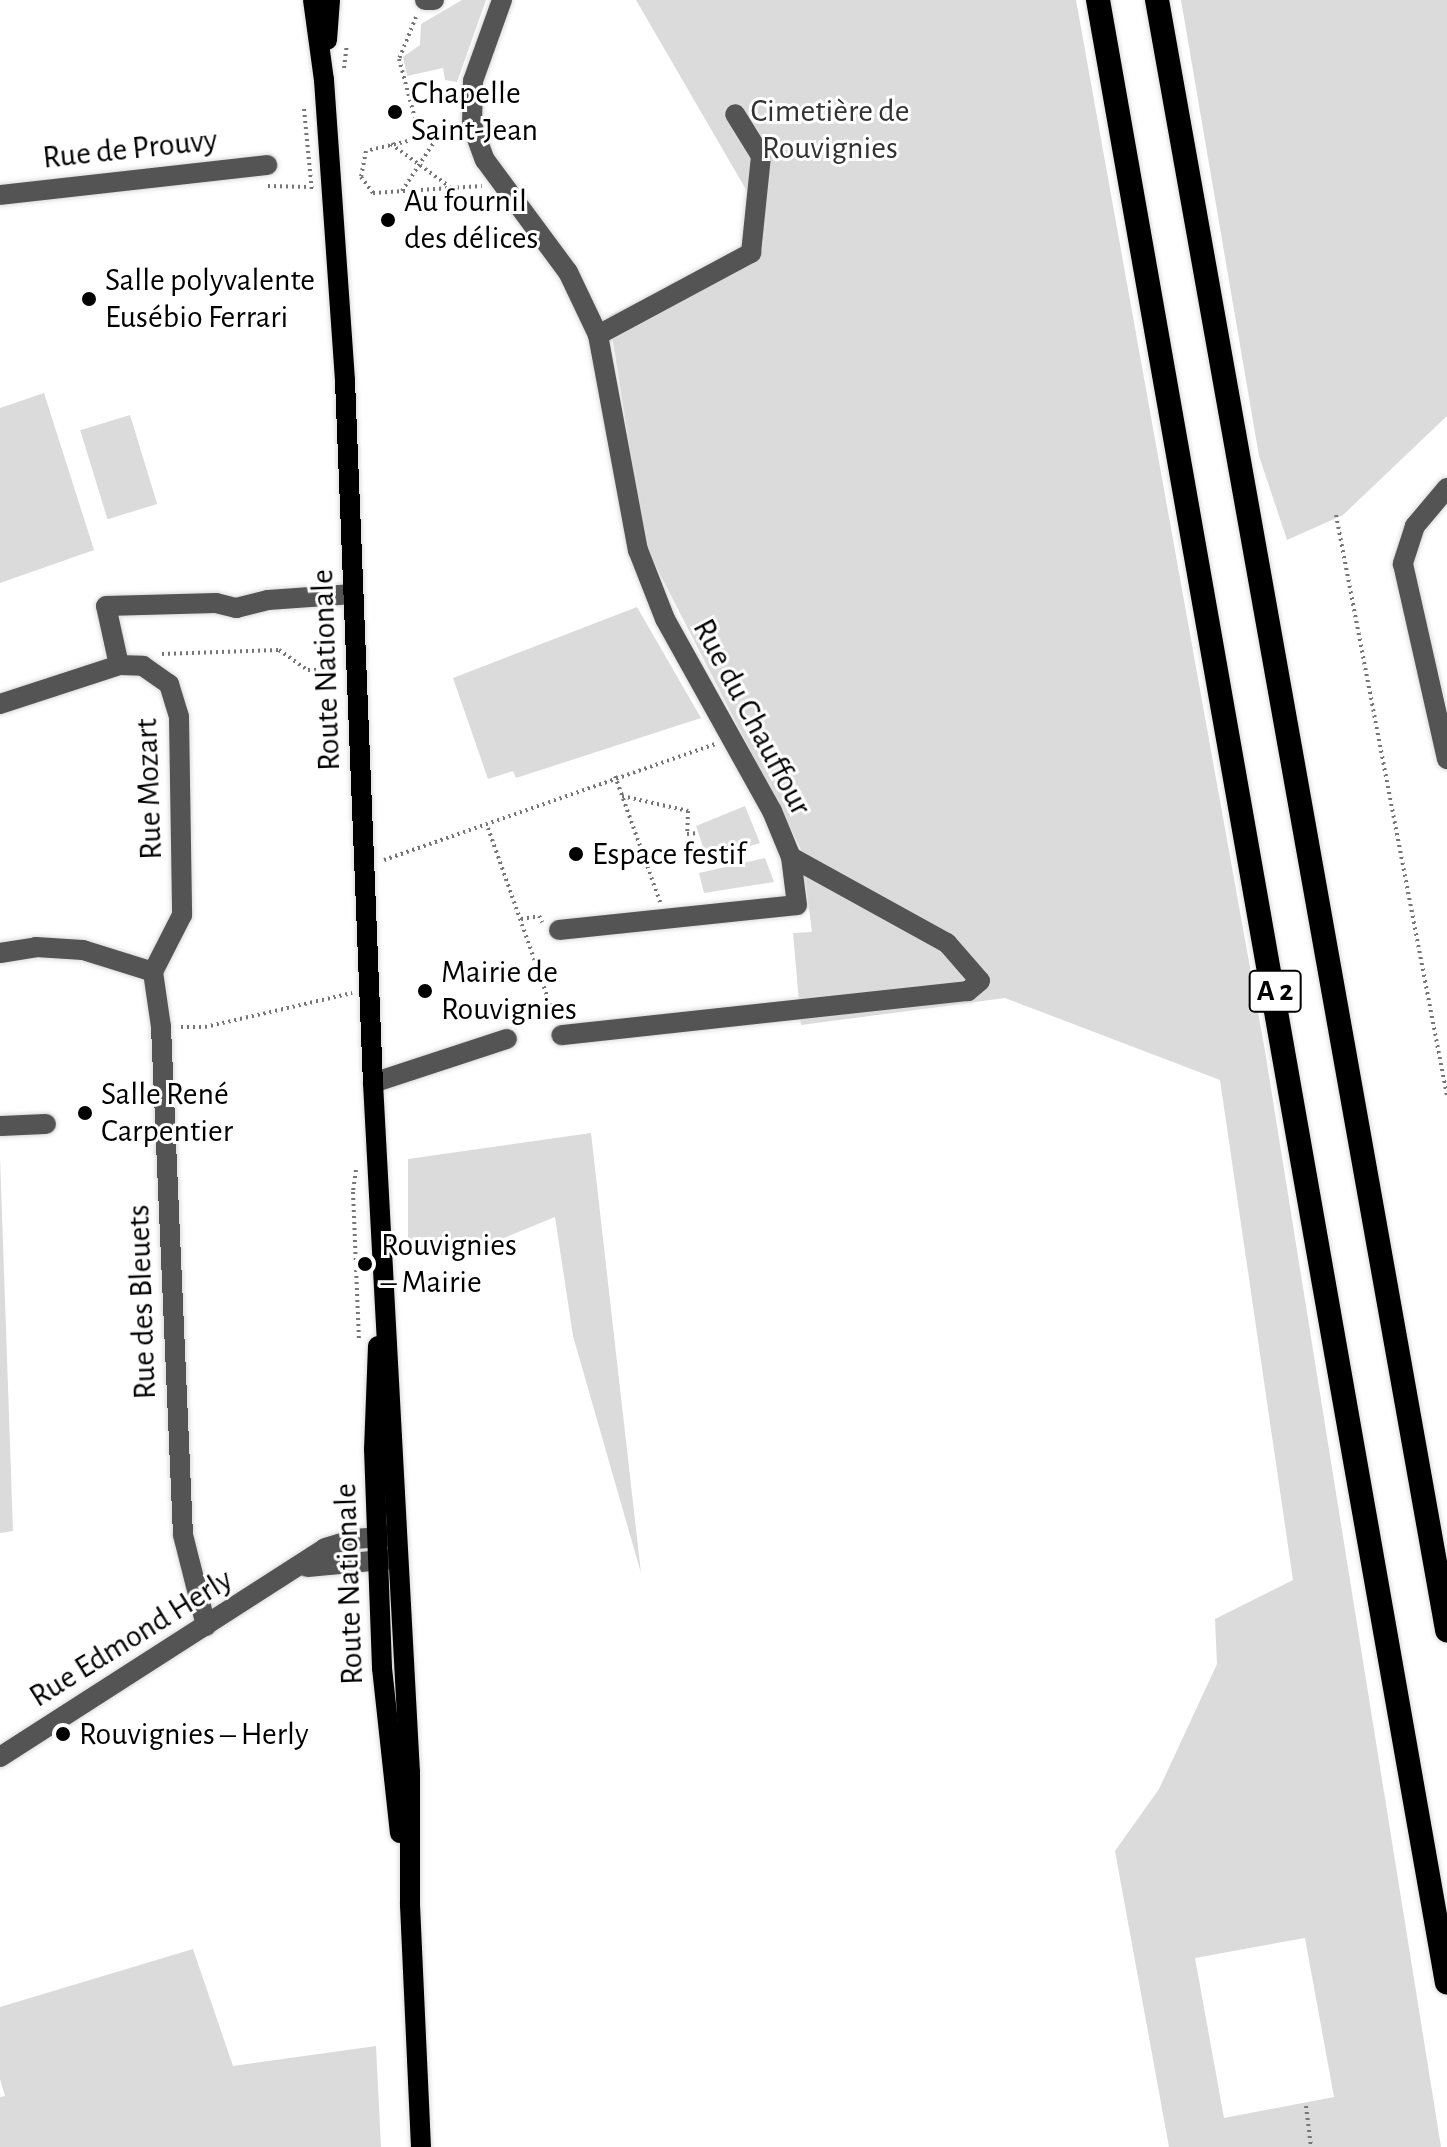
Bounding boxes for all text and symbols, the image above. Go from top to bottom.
place label: Chapelle Saint-Jean [411,75,538,150]
park label: Cimetière de Rouvignies [750,93,910,168]
marker: Chapelle Saint-Jean [386,103,404,121]
street label: Rue de Prouvy [41,121,219,177]
place label: Au fournil des délices [404,183,538,258]
marker: Au fournil des délices [379,211,397,229]
place label: Salle polyvalente Eusébio Ferrari [105,262,315,337]
marker: Salle polyvalente Eusébio Ferrari [80,290,98,308]
street label: Route Nationale [303,569,349,771]
street label: Rue du Chauffour [684,612,820,822]
street label: Rue Mozart [127,718,171,860]
place label: Espace festif [592,835,746,873]
marker: Espace festif [567,845,585,863]
place label: Mairie de Rouvignies [441,954,577,1029]
road number: A 2 [1247,965,1303,1017]
marker: Mairie de Rouvignies [416,982,434,1000]
place label: Salle René Carpentier [101,1076,233,1151]
marker: Salle René Carpentier [76,1104,94,1122]
street label: Rue des Bleuets [119,1204,165,1400]
place label: Rouvignies – Mairie [381,1227,517,1302]
marker: Rouvignies – Mairie [356,1255,374,1273]
street label: Route Nationale [326,1483,372,1685]
street label: Rue Edmond Herly [23,1560,239,1716]
place label: Rouvignies – Herly [79,1715,309,1753]
marker: Rouvignies – Herly [54,1725,72,1743]

